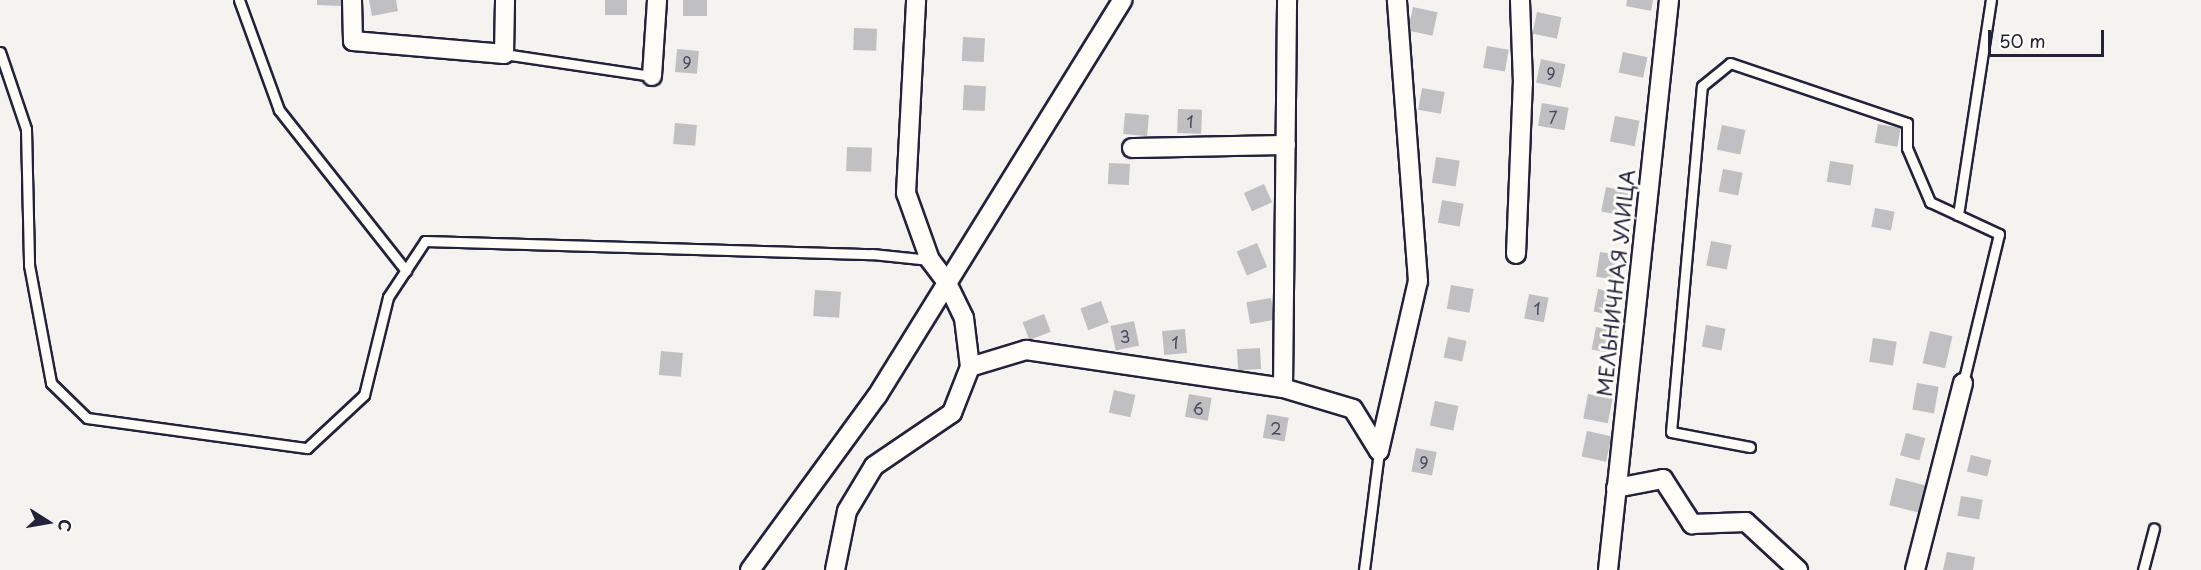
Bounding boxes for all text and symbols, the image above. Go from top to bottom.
scale bar [1991,18,2106,56]
text: 50 m [1999,27,2046,54]
house number: 9 [682,52,692,72]
house number: 9 [1546,63,1556,83]
house number: 7 [1548,107,1558,127]
house number: 1 [1186,111,1194,131]
street label: МЕЛЬНИЧНАЯ УЛИЦА [1592,168,1640,398]
house number: 1 [1533,298,1541,318]
house number: 3 [1120,326,1130,346]
house number: 1 [1171,332,1179,352]
house number: 6 [1192,398,1204,418]
house number: 2 [1270,418,1282,438]
house number: 9 [1419,452,1429,472]
north arrow [18,492,78,552]
text: С [53,517,79,534]

